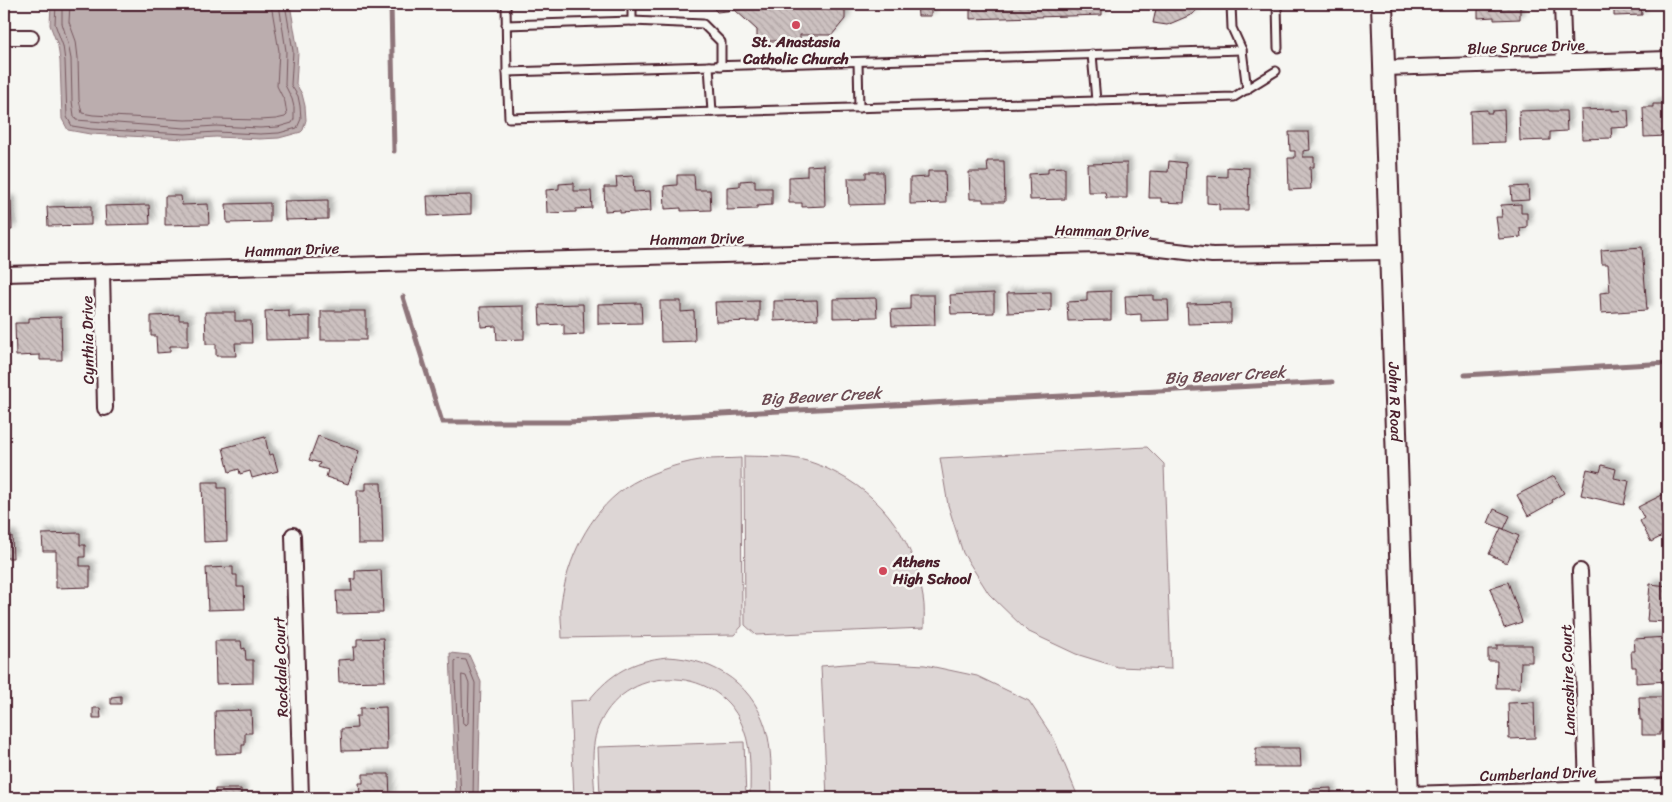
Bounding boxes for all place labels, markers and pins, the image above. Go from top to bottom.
marker: St. Anastasia Catholic Church [790,19,802,31]
place label: St. Anastasia Catholic Church [742,29,849,72]
place label: Athens High School [892,549,972,592]
marker: Athens High School [877,565,889,577]

